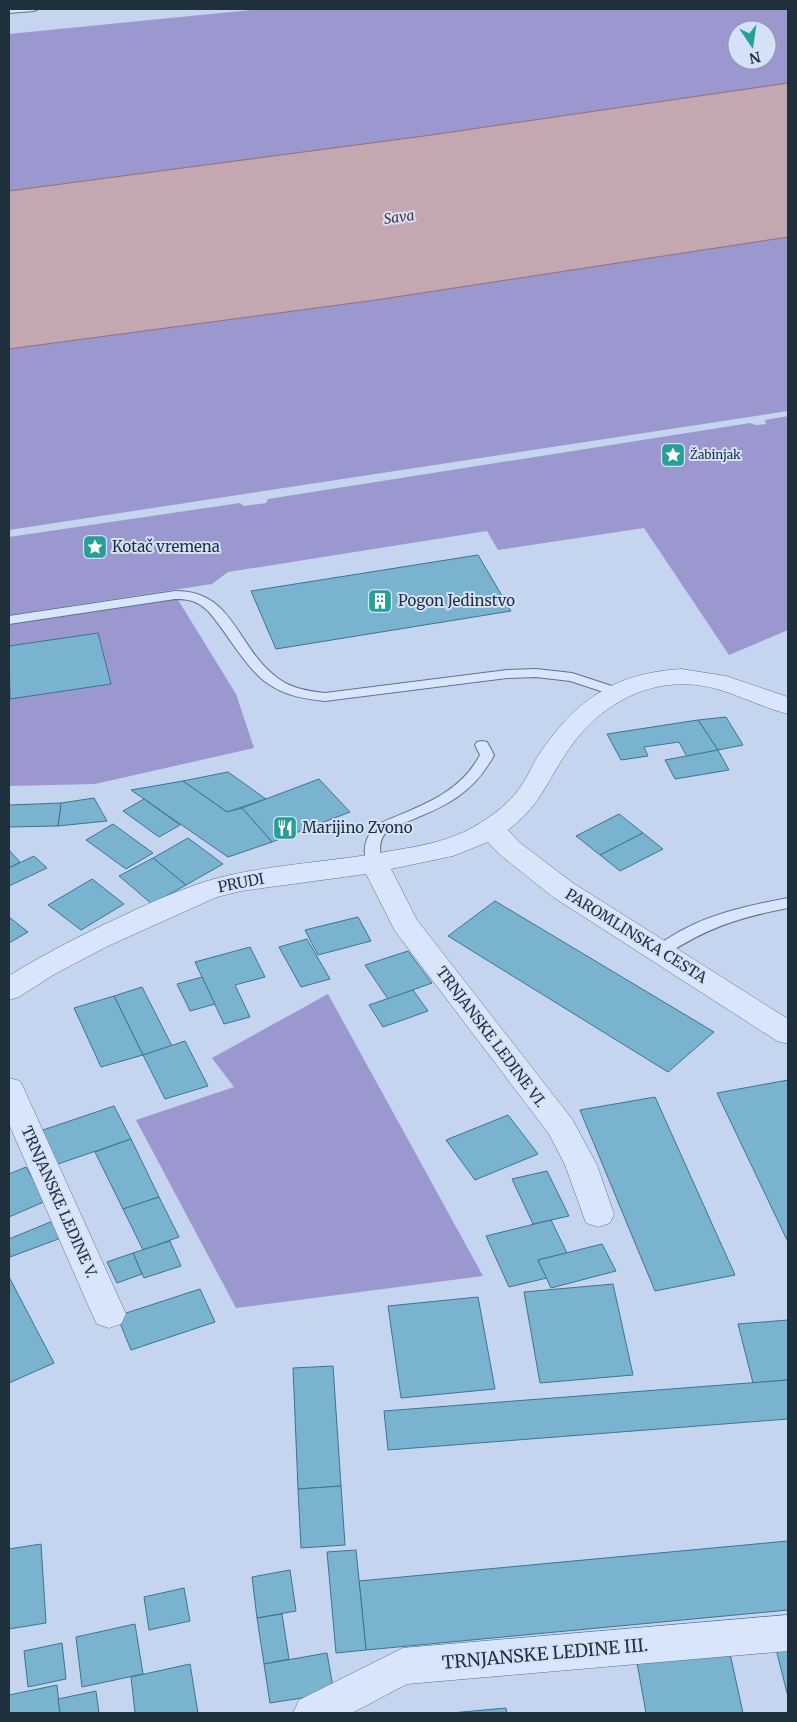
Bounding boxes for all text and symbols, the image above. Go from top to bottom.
north arrow [727,20,777,70]
text: N [748,48,762,68]
water label: Sava [382,206,416,228]
place icon: Žabinjak [660,442,686,468]
place label: Žabinjak [690,446,741,462]
place icon: Kotač vremena [82,534,108,560]
place label: Kotač vremena [112,537,220,556]
building icon: Pogon Jedinstvo [367,588,393,614]
place label: Pogon Jedinstvo [398,591,515,610]
restaurant icon: Marijino Zvono [272,815,298,841]
place label: Marijino Zvono [302,818,413,837]
street label: PRUDI [216,869,266,896]
street label: PAROMLINSKA CESTA [562,884,711,987]
street label: TRNJANSKE LEDINE VI. [432,962,551,1111]
street label: TRNJANSKE LEDINE V. [17,1123,102,1281]
street label: TRNJANSKE LEDINE III. [441,1633,649,1674]

